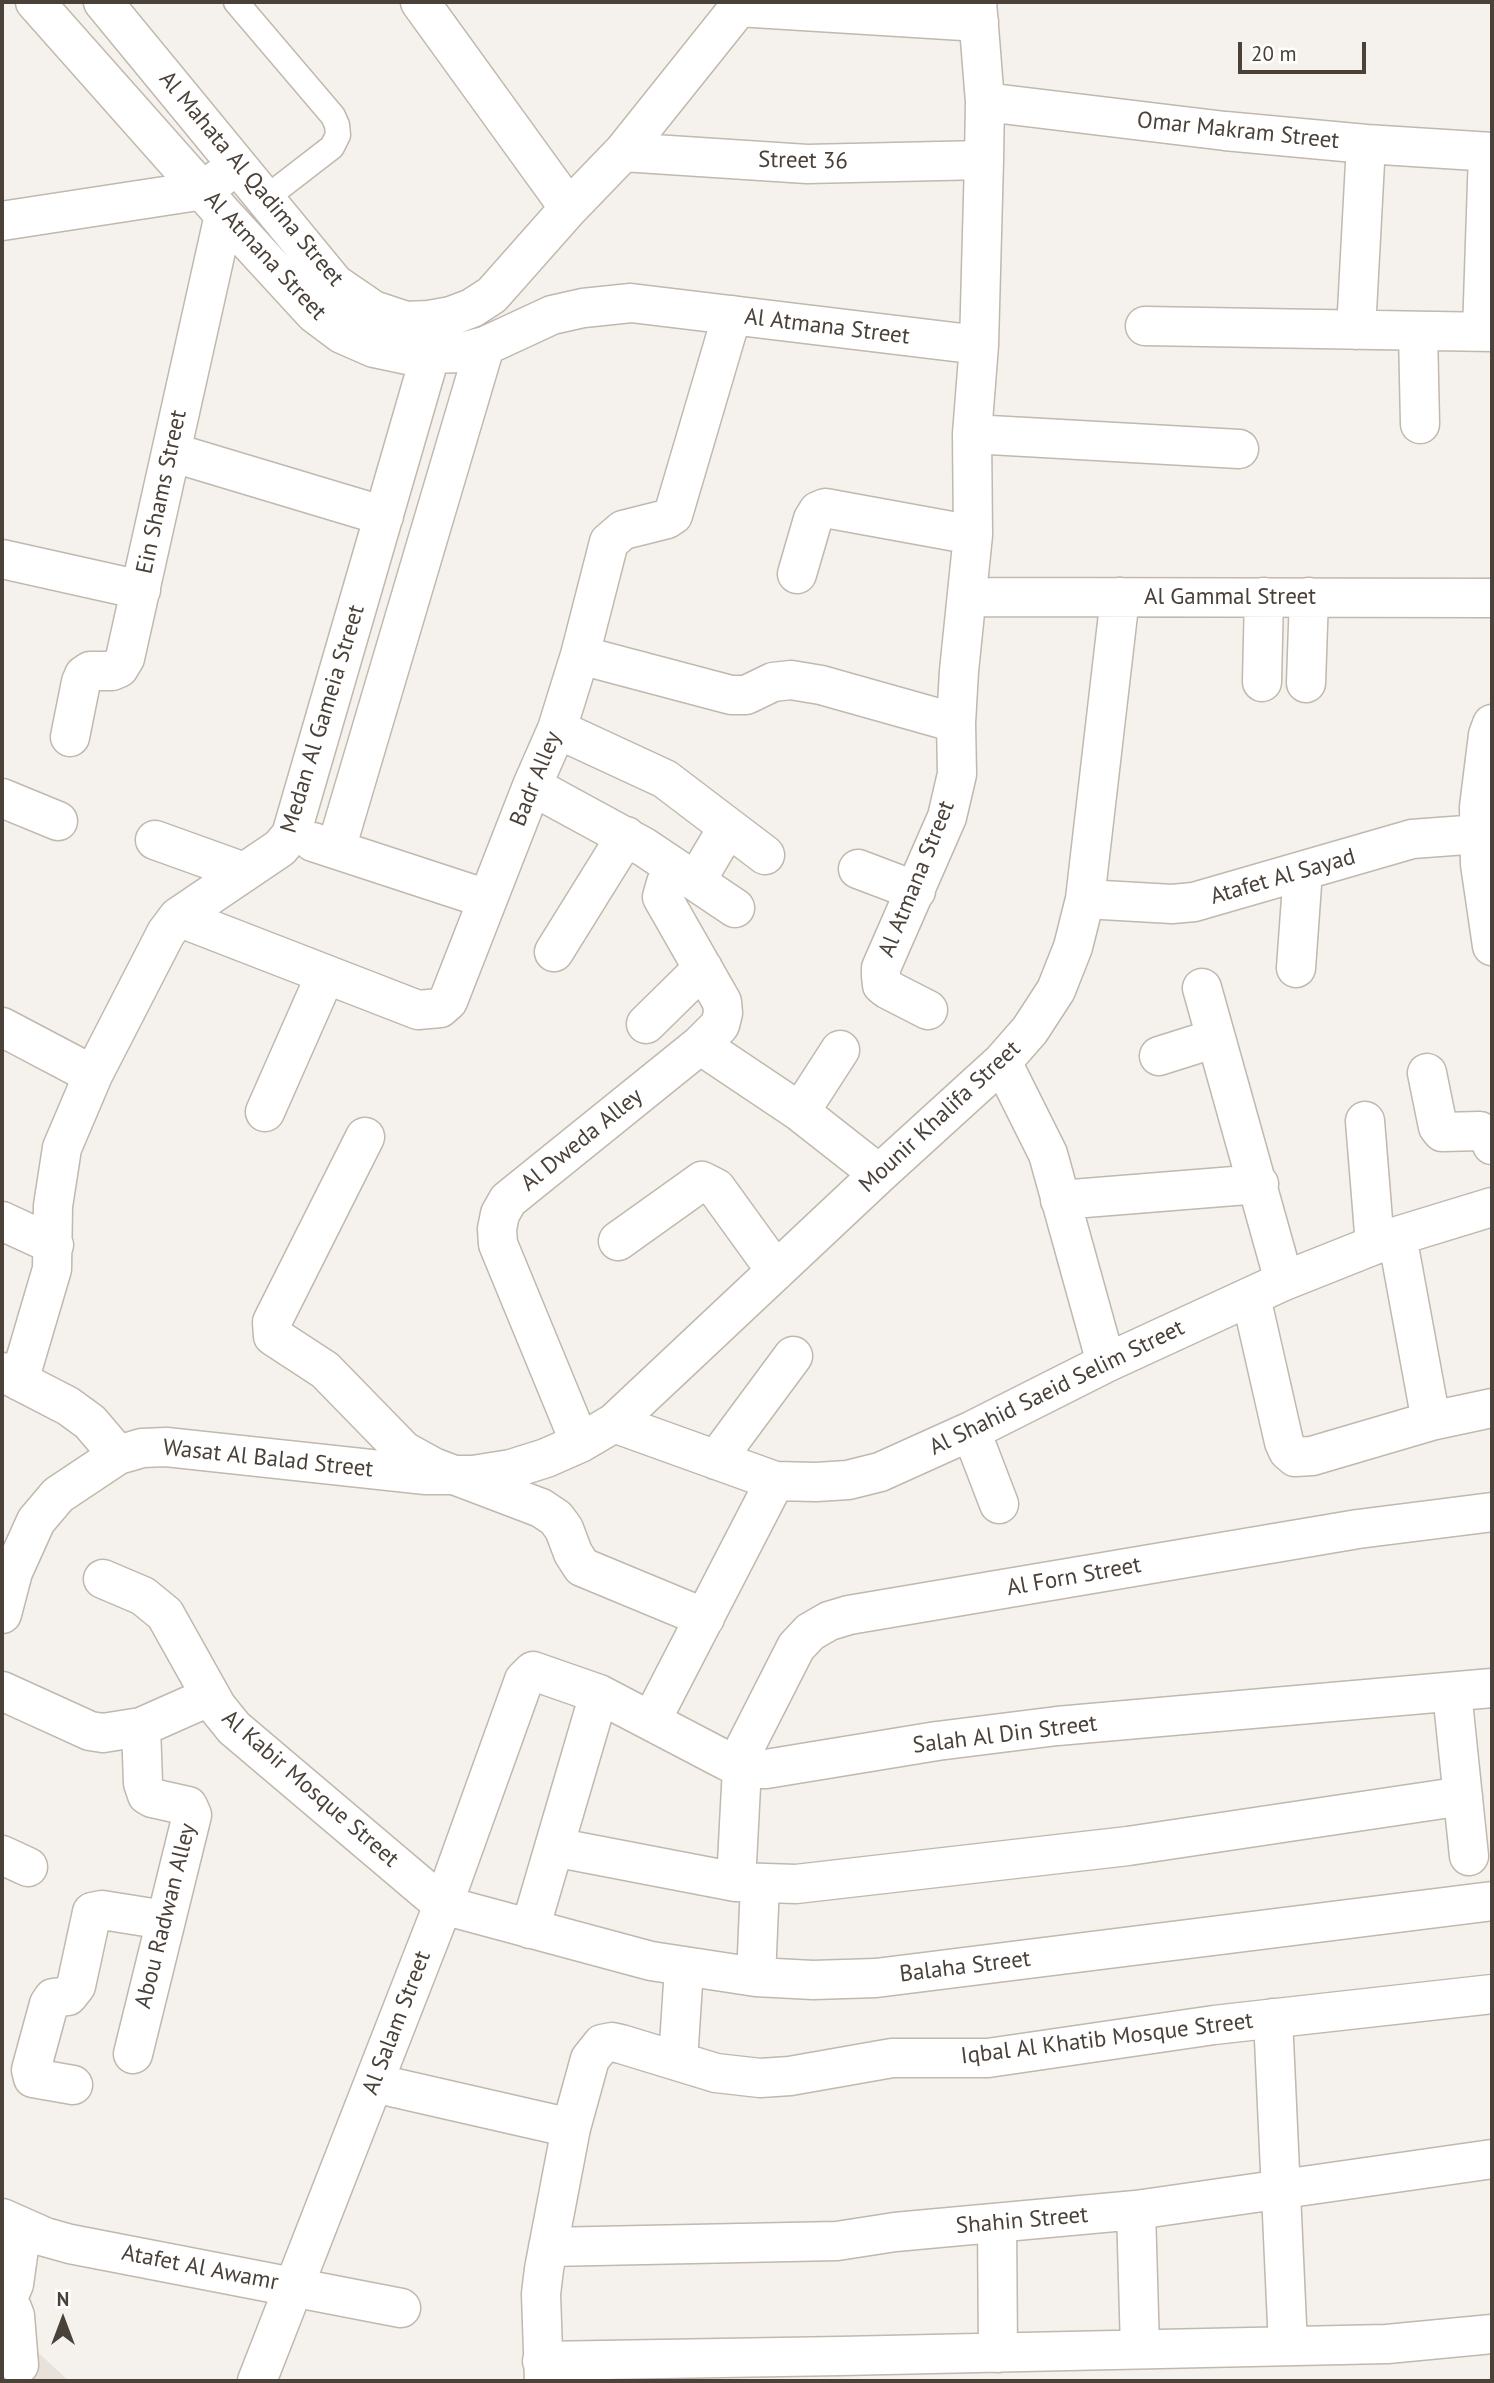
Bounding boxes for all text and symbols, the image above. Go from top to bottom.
scale bar [1242,28,1370,72]
text: 20 m [1251,40,1297,67]
street label: Al Mahata Al Qadima Street [153,66,349,292]
street label: Omar Makram Street [1136,107,1340,155]
street label: Street 36 [758,146,848,176]
street label: Al Atmana Street [198,186,332,326]
street label: Al Atmana Street [743,303,911,351]
street label: Ein Shams Street [131,408,193,576]
street label: Al Gammal Street [1144,583,1316,611]
street label: Medan Al Gameia Street [275,602,371,836]
street label: Badr Alley [504,727,568,831]
street label: Al Atmana Street [873,797,961,961]
street label: Atafet Al Sayad [1207,843,1359,911]
street label: Mounir Khalifa Street [854,1035,1026,1199]
street label: Al Dweda Alley [516,1083,648,1197]
street label: Al Shahid Saeid Selim Street [925,1314,1189,1462]
street label: Wasat Al Balad Street [162,1434,374,1484]
street label: Al Forn Street [1005,1552,1143,1602]
street label: Al Kabir Mosque Street [216,1705,404,1873]
street label: Salah Al Din Street [911,1710,1099,1760]
street label: Abou Radwan Alley [130,1821,202,2011]
street label: Balaha Street [898,1945,1032,1989]
street label: Al Salam Street [357,1947,437,2099]
street label: Iqbal Al Khatib Mosque Street [959,2007,1255,2071]
street label: Shahin Street [955,2201,1089,2241]
street label: Atafet Al Awamr [119,2239,281,2297]
north arrow [28,2285,98,2355]
text: N [57,2287,69,2311]

